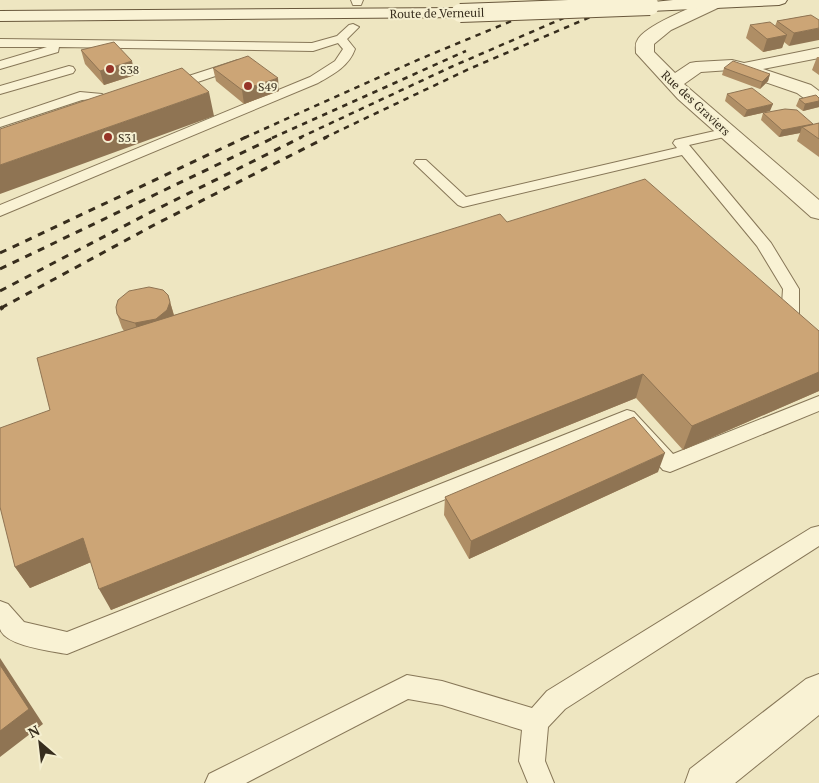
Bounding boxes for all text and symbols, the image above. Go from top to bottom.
street label: Route de Verneuil [390,5,485,21]
place label: S38 [120,62,139,77]
marker: S38 [104,63,116,75]
street label: Rue des Graviers [658,67,734,139]
place label: S49 [258,79,277,94]
marker: S49 [242,80,254,92]
place label: S31 [118,130,137,145]
marker: S31 [102,131,114,143]
north arrow [15,718,65,768]
text: N [25,720,43,742]

